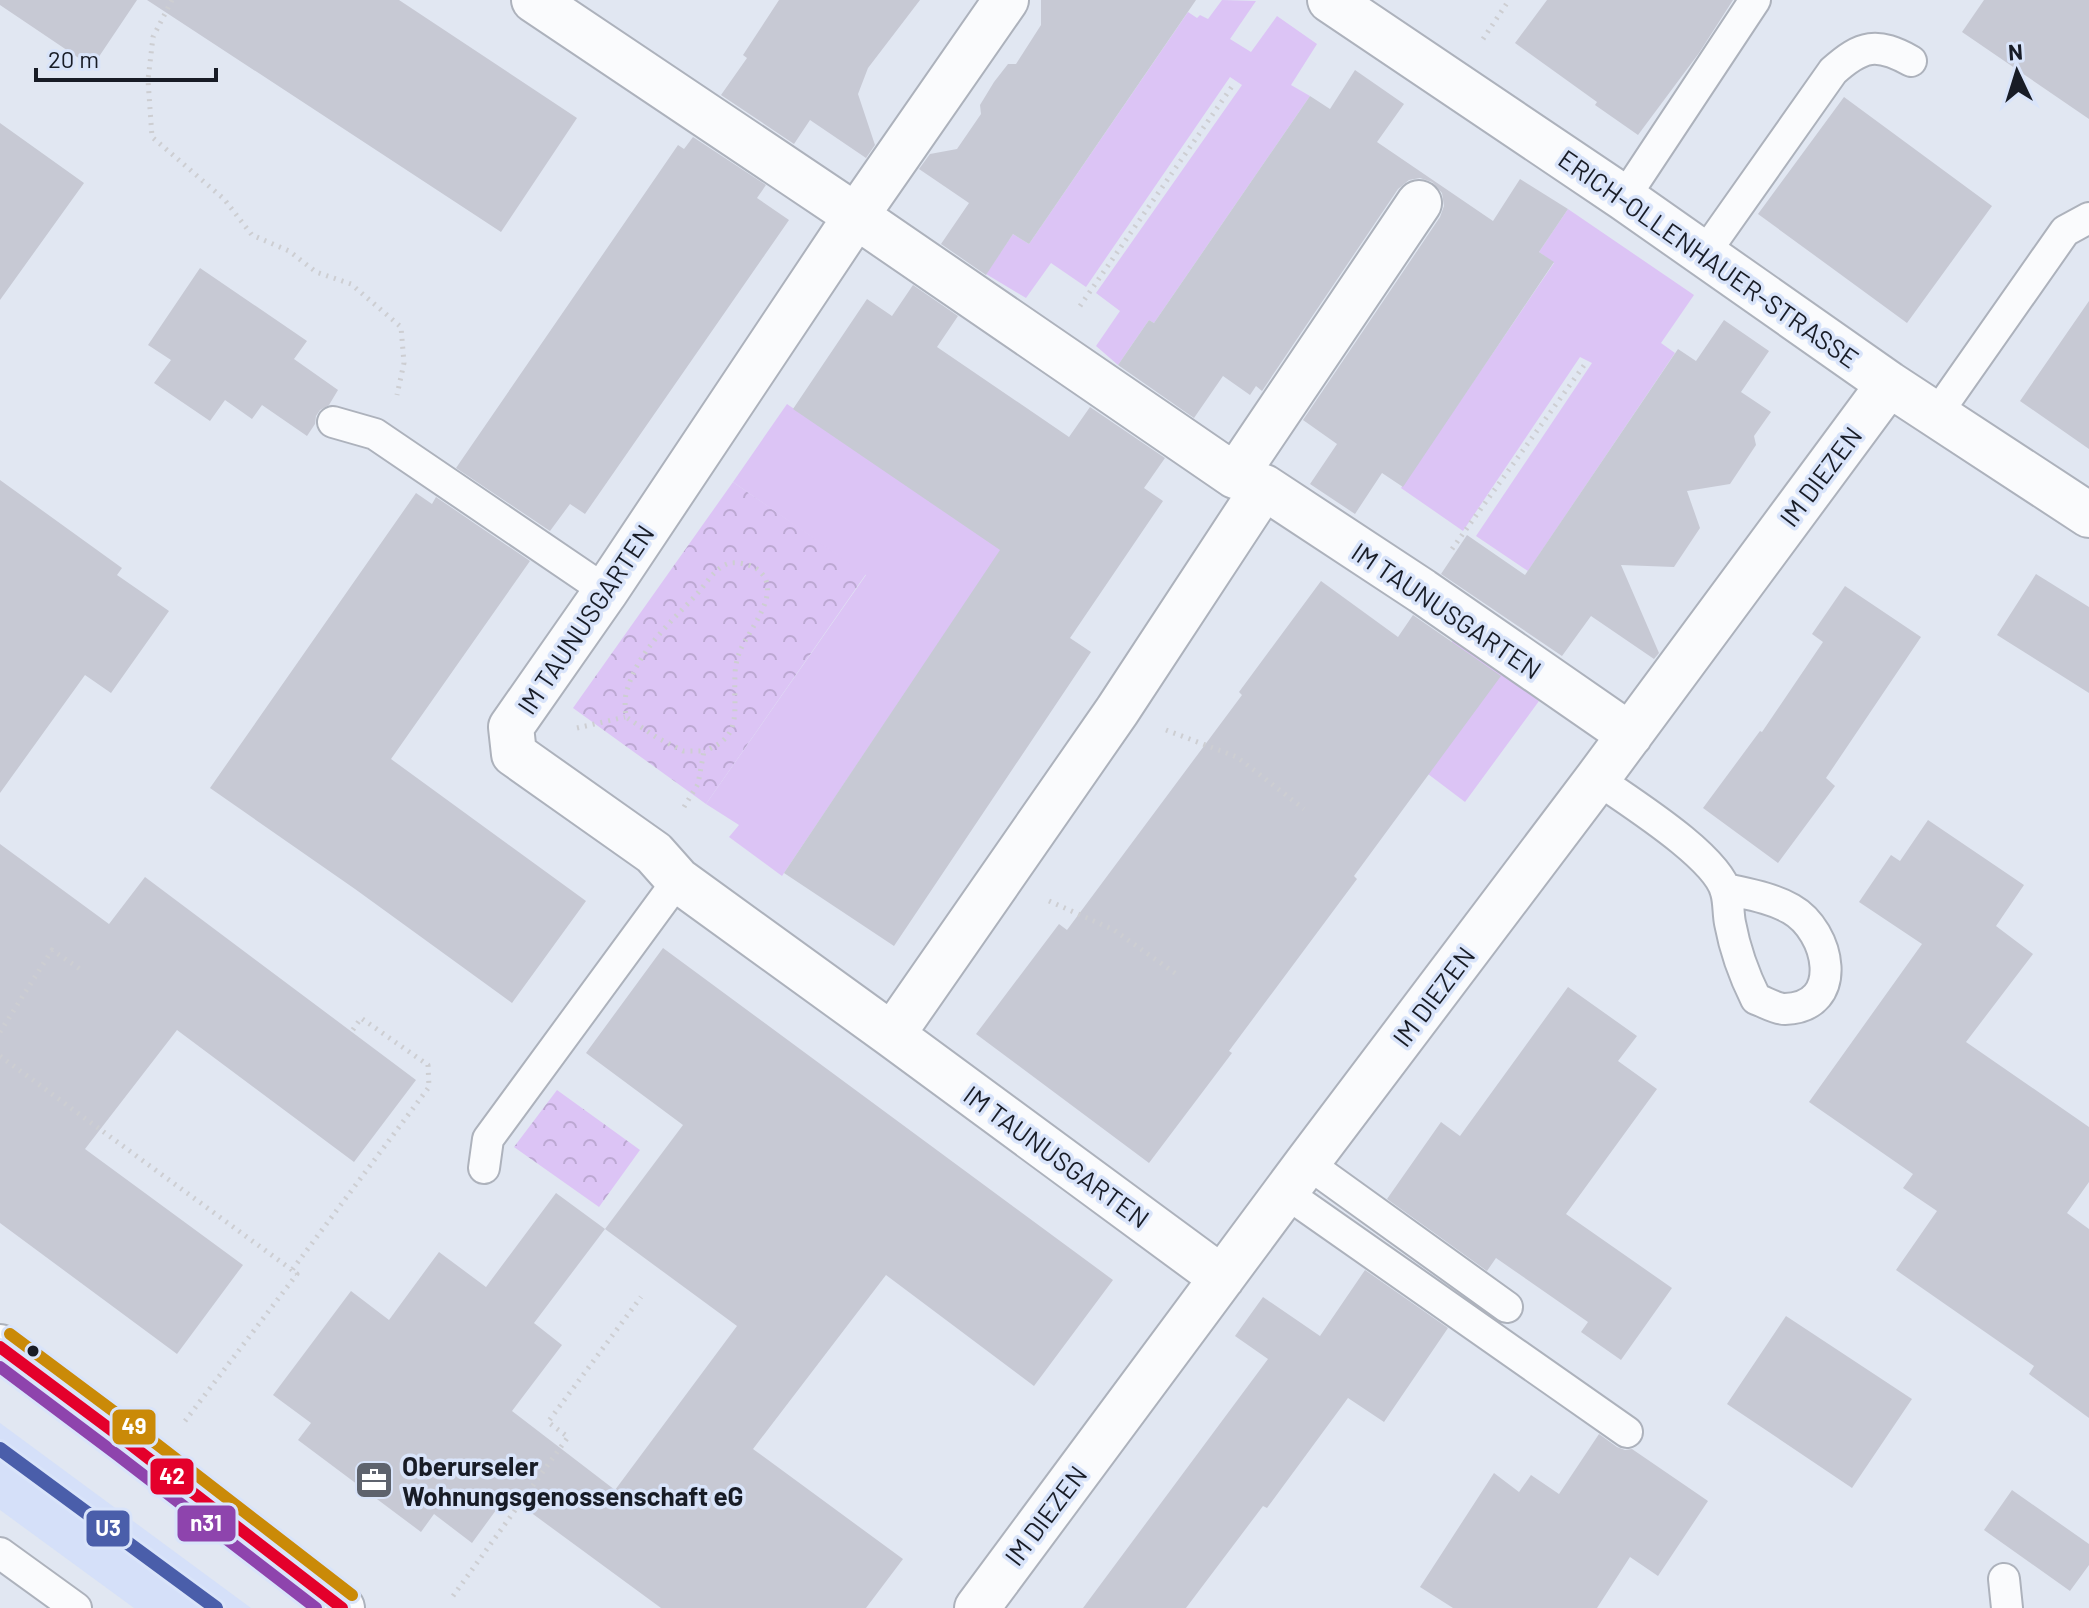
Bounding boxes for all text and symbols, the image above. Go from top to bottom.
scale bar [36,32,216,82]
north arrow [1977,32,2057,112]
text: N [2007,38,2024,65]
text: 20 m [48,44,99,73]
street label: ERICH-OLLENHAUER-STRASSE [1553,142,1865,374]
street label: IM DIEZEN [1773,420,1867,532]
street label: IM TAUNUSGARTEN [510,518,660,720]
street label: IM TAUNUSGARTEN [1346,535,1548,685]
street label: IM DIEZEN [1386,940,1480,1052]
street label: IM TAUNUSGARTEN [958,1078,1156,1234]
unlabelled marker [25,1343,41,1359]
line badge: 49 [111,1408,157,1446]
text: 49 [122,1412,147,1438]
place label: Oberurseler Wohnungsgenossenschaft eG [402,1450,743,1511]
line badge: 42 [149,1457,195,1496]
office icon: Oberurseler Wohnungsgenossenschaft eG [353,1459,395,1501]
street label: IM DIEZEN [998,1459,1092,1571]
text: 42 [159,1462,185,1488]
line badge: n31 [176,1504,237,1543]
line badge: U3 [85,1509,131,1548]
text: n31 [190,1509,222,1535]
text: U3 [95,1514,121,1540]

